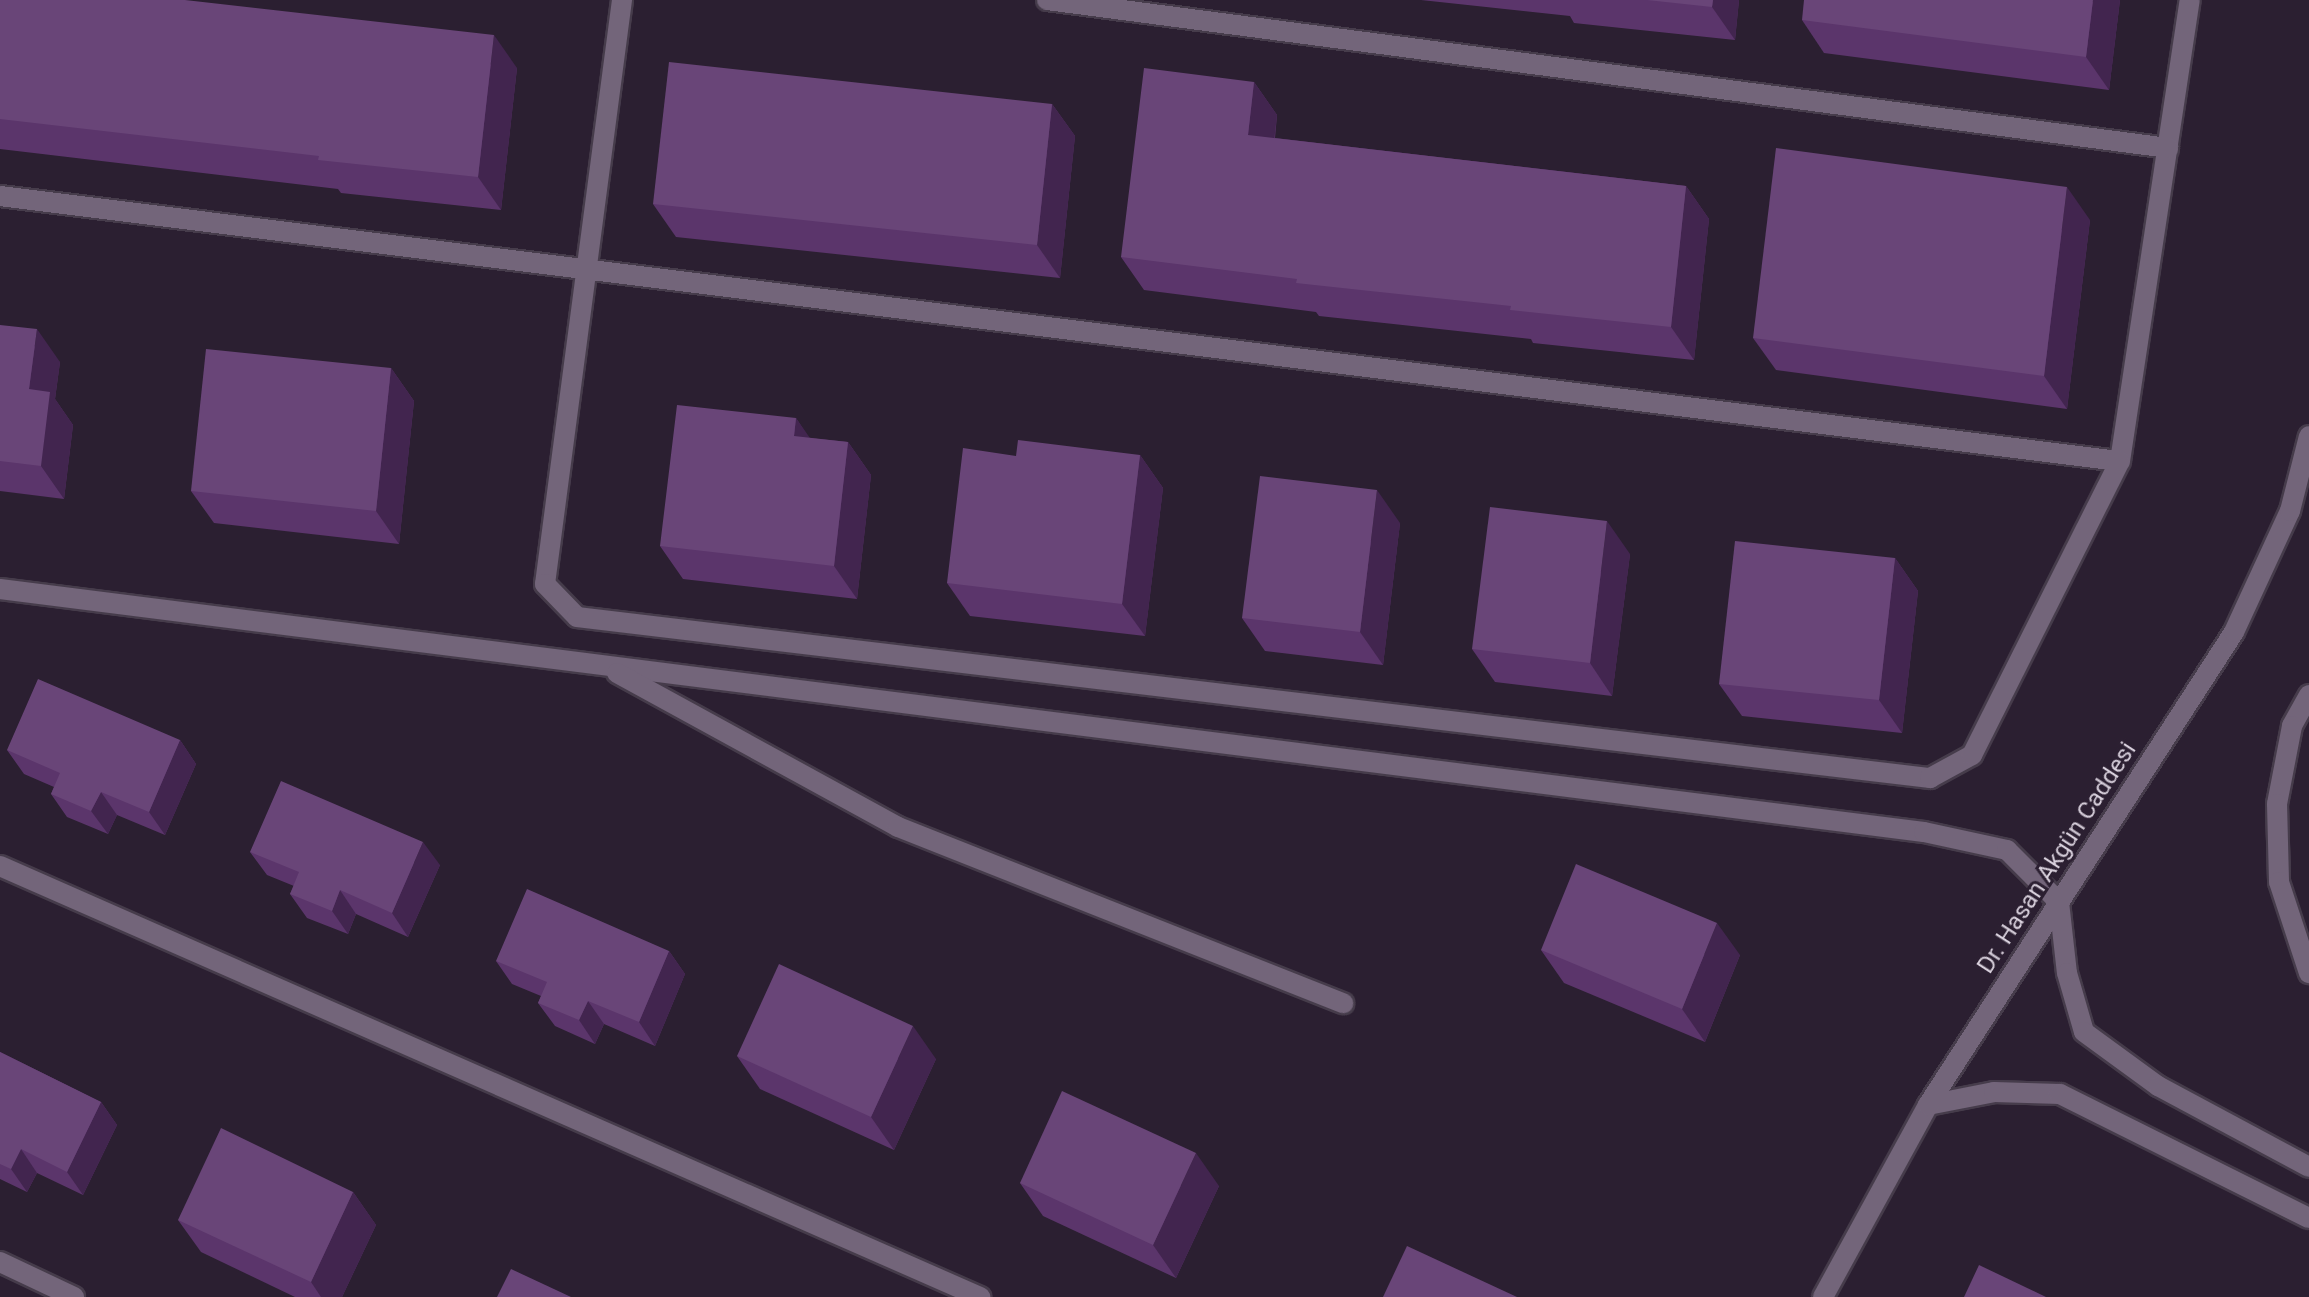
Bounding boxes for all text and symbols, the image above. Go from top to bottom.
street label: Dr. Hasan Akgün Caddesi [1971,737,2143,979]

